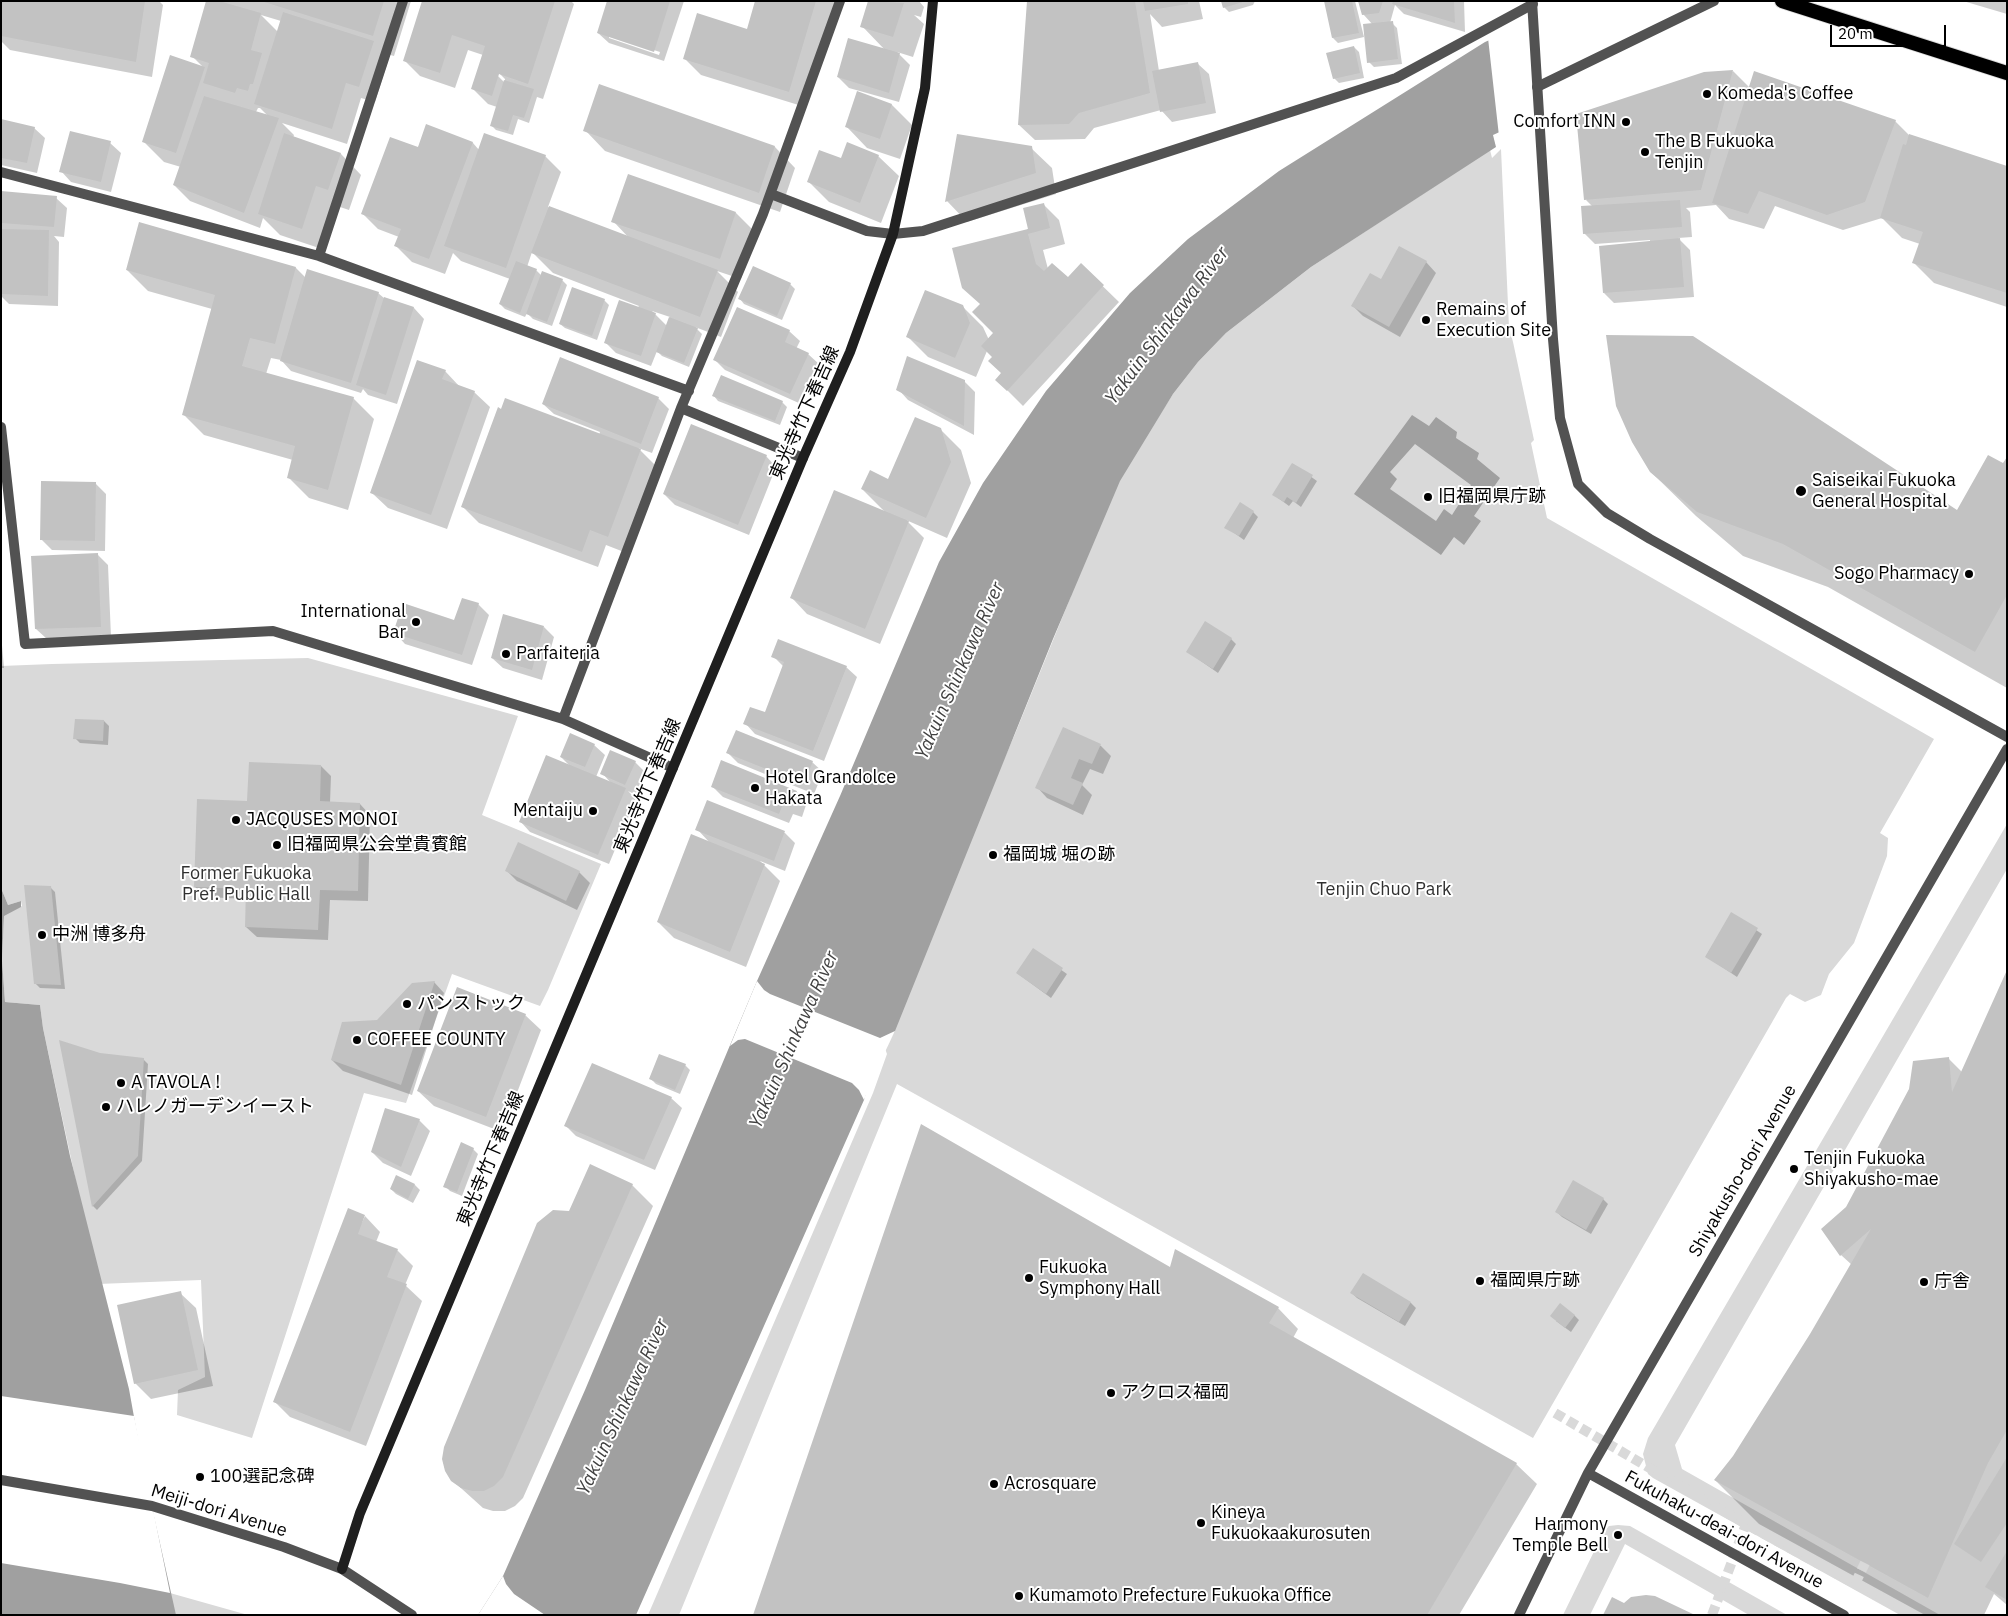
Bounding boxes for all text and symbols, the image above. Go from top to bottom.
scale bar [1833,15,1949,47]
text: 20 m [1838,24,1873,43]
place label: Komeda's Coffee [1717,83,1853,105]
marker: Komeda's Coffee [1701,88,1713,100]
place label: Comfort INN [1513,111,1616,133]
marker: Comfort INN [1620,116,1632,128]
place label: The B Fukuoka Tenjin [1655,131,1774,173]
marker: The B Fukuoka Tenjin [1639,146,1651,158]
water label: Yakuin Shinkawa River [1100,243,1234,409]
place label: Remains of Execution Site [1436,299,1551,342]
marker: Remains of Execution Site [1420,314,1432,326]
street label: 東光寺竹下春吉線 [766,343,844,483]
place label: Saiseikai Fukuoka General Hospital [1812,470,1956,512]
marker: Saiseikai Fukuoka General Hospital [1794,484,1808,498]
place label: 旧福岡県庁跡 [1438,486,1546,508]
marker: 旧福岡県庁跡 [1422,491,1434,503]
place label: Sogo Pharmacy [1834,563,1959,585]
marker: Sogo Pharmacy [1963,568,1975,580]
water label: Yakuin Shinkawa River [911,579,1009,763]
place label: International Bar [300,601,406,644]
marker: International Bar [410,616,422,628]
place label: Parfaiteria [516,643,600,665]
marker: Parfaiteria [500,648,512,660]
street label: 東光寺竹下春吉線 [610,716,686,856]
place label: Hotel Grandolce Hakata [765,767,896,810]
marker: Hotel Grandolce Hakata [749,782,761,794]
place label: Mentaiju [513,800,583,822]
marker: Mentaiju [587,805,599,817]
place label: JACQUSES MONOI [246,809,398,831]
marker: JACQUSES MONOI [230,814,242,826]
place label: 旧福岡県公会堂貴賓館 [287,834,467,856]
marker: 旧福岡県公会堂貴賓館 [271,839,283,851]
place label: 福岡城 堀の跡 [1003,844,1115,866]
marker: 福岡城 堀の跡 [987,849,999,861]
park label: Former Fukuoka Pref. Public Hall [180,863,312,906]
park label: Tenjin Chuo Park [1316,879,1452,901]
place label: 中洲 博多舟 [52,924,146,946]
marker: 中洲 博多舟 [36,929,48,941]
water label: Yakuin Shinkawa River [745,948,843,1132]
place label: パンストック [417,993,525,1015]
marker: パンストック [401,998,413,1010]
place label: COFFEE COUNTY [367,1029,506,1051]
marker: COFFEE COUNTY [351,1034,363,1046]
place label: A TAVOLA ! [131,1072,220,1094]
marker: A TAVOLA ! [115,1077,127,1089]
street label: Shiyakusho-dori Avenue [1685,1081,1801,1261]
street label: 東光寺竹下春吉線 [453,1089,529,1229]
place label: ハレノガーデンイースト [116,1096,314,1118]
marker: ハレノガーデンイースト [100,1101,112,1113]
place label: Tenjin Fukuoka Shiyakusho-mae [1804,1148,1939,1190]
marker: Tenjin Fukuoka Shiyakusho-mae [1788,1163,1800,1175]
place label: Fukuoka Symphony Hall [1039,1257,1160,1300]
place label: 福岡県庁跡 [1490,1270,1580,1292]
place label: 庁舎 [1934,1271,1970,1293]
marker: Fukuoka Symphony Hall [1023,1272,1035,1284]
marker: 福岡県庁跡 [1474,1275,1486,1287]
marker: 庁舎 [1918,1276,1930,1288]
water label: Yakuin Shinkawa River [572,1315,674,1499]
place label: アクロス福岡 [1121,1382,1229,1404]
marker: アクロス福岡 [1105,1387,1117,1399]
place label: 100選記念碑 [210,1466,314,1488]
street label: Fukuhaku-deai-dori Avenue [1621,1466,1827,1594]
marker: 100選記念碑 [194,1471,206,1483]
place label: Acrosquare [1004,1473,1097,1495]
marker: Acrosquare [988,1478,1000,1490]
street label: Meiji-dori Avenue [148,1480,290,1542]
place label: Kineya Fukuokaakurosuten [1211,1502,1371,1545]
place label: Harmony Temple Bell [1512,1514,1608,1556]
marker: Kineya Fukuokaakurosuten [1195,1517,1207,1529]
marker: Harmony Temple Bell [1612,1529,1624,1541]
place label: Kumamoto Prefecture Fukuoka Office [1029,1585,1331,1607]
marker: Kumamoto Prefecture Fukuoka Office [1013,1590,1025,1602]

